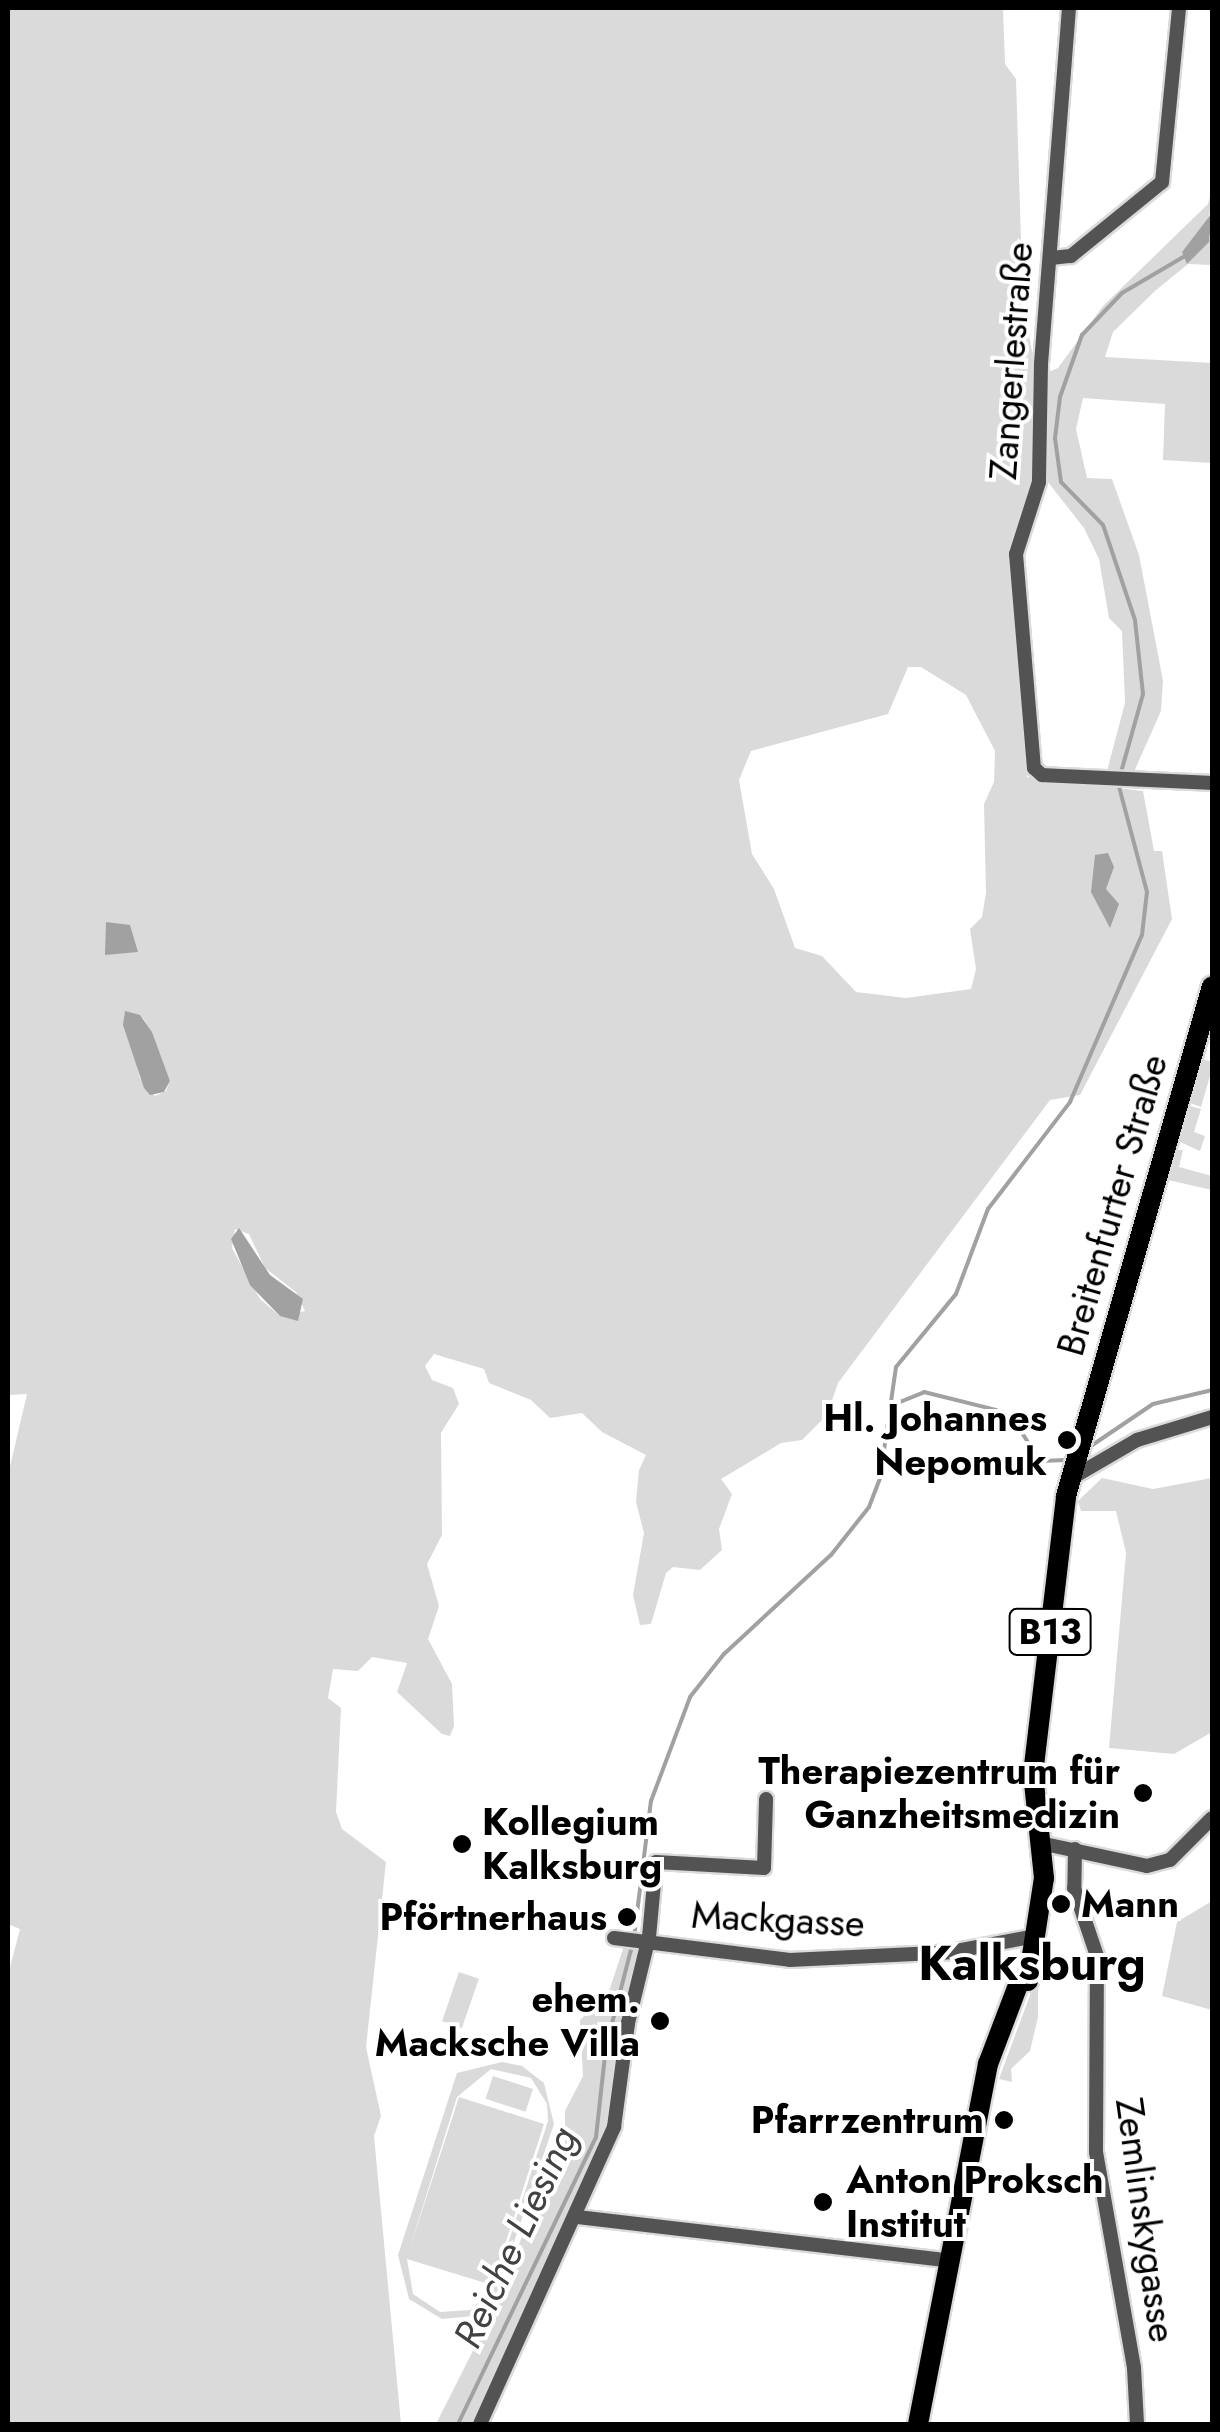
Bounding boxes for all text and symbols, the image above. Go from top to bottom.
street label: Zangerlestraße [980,241,1042,481]
street label: Breitenfurter Straße [1047,1049,1177,1361]
place label: Hl. Johannes Nepomuk [823,1395,1047,1485]
marker: Hl. Johannes Nepomuk [1056,1429,1078,1451]
road number: B13 [1008,1602,1092,1662]
place label: Therapiezentrum für Ganzheitsmedizin [759,1748,1120,1838]
marker: Therapiezentrum für Ganzheitsmedizin [1130,1780,1156,1806]
place label: Kollegium Kalksburg [482,1799,662,1888]
marker: Kollegium Kalksburg [451,1833,473,1855]
place label: Mann [1081,1881,1179,1927]
street label: Mackgasse [690,1892,866,1946]
marker: Mann [1050,1893,1072,1915]
place label: Pförtnerhaus [380,1894,607,1940]
marker: Pförtnerhaus [616,1906,638,1928]
district label: Kalksburg [918,1935,1146,1993]
place label: ehem. Macksche Villa [375,1976,640,2066]
marker: ehem. Macksche Villa [649,2010,671,2032]
street label: Zemlinskygasse [1106,2095,1186,2345]
place label: Pfarrzentrum [751,2097,984,2143]
marker: Pfarrzentrum [993,2109,1015,2131]
water label: Reiche Liesing [443,2119,587,2355]
place label: Anton Proksch Institut [846,2157,1104,2246]
marker: Anton Proksch Institut [810,2189,836,2215]

